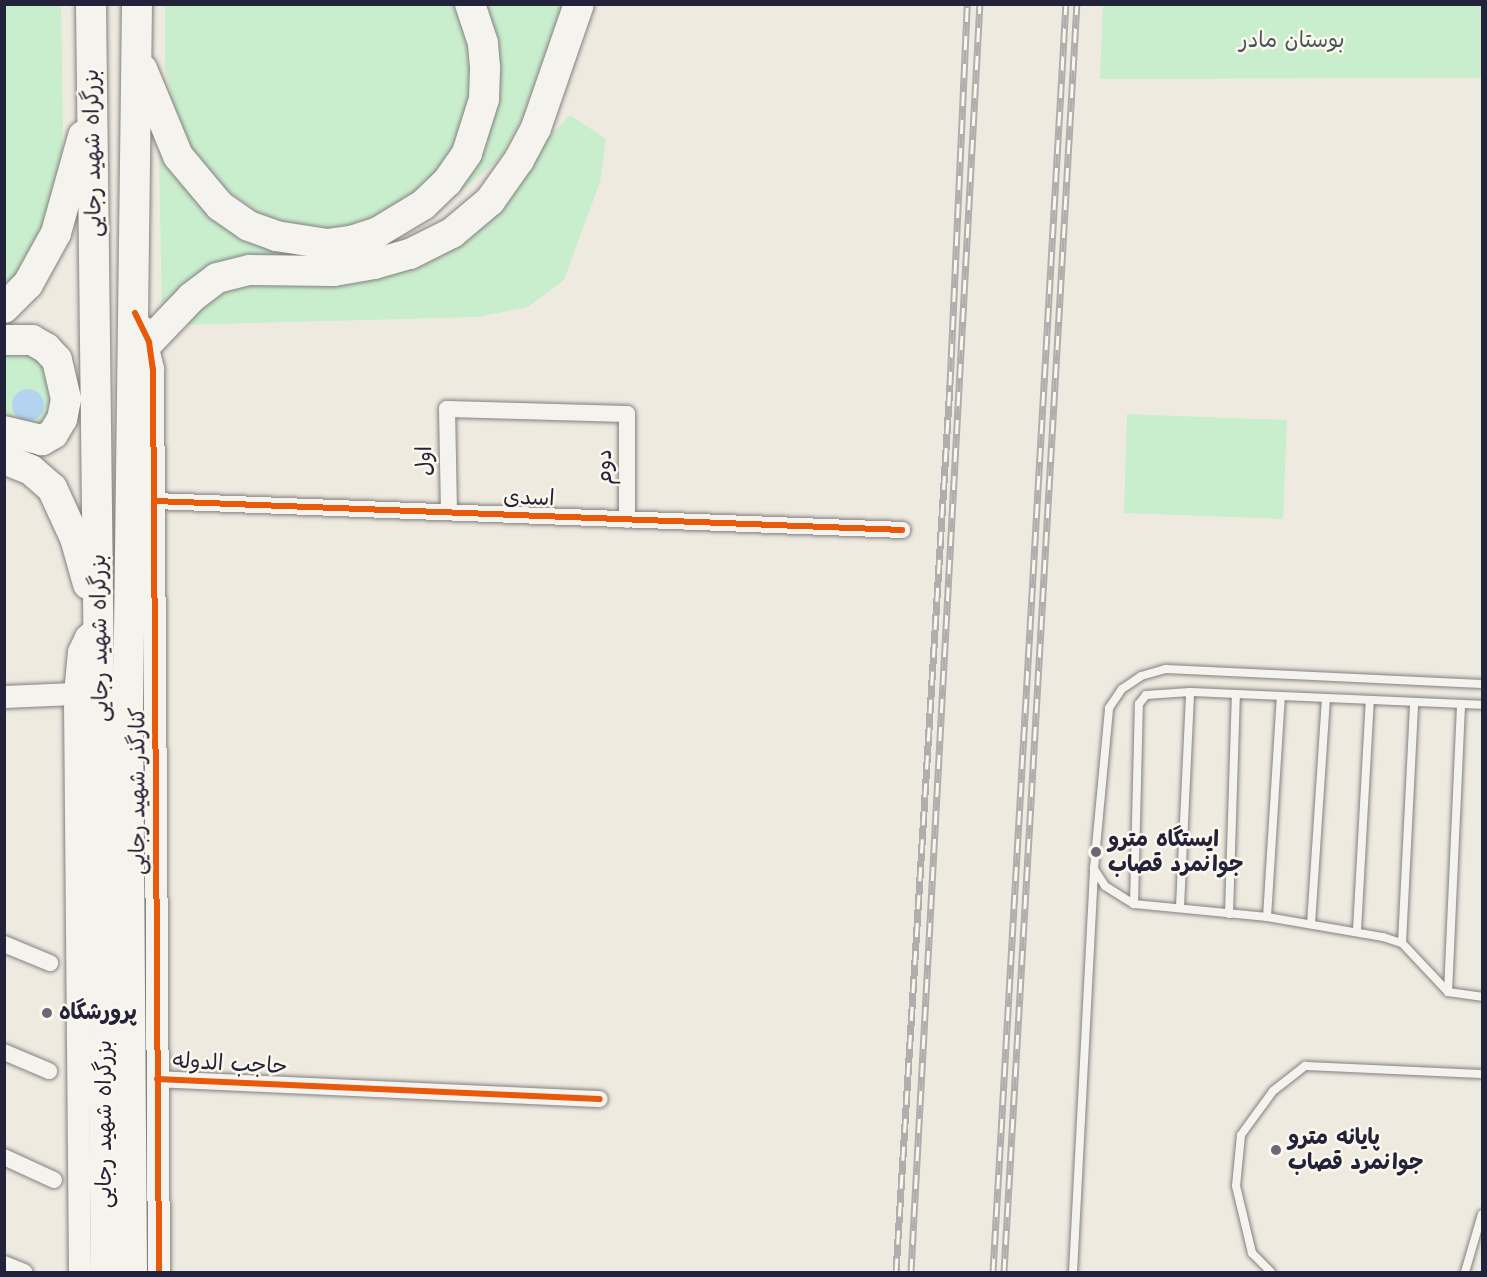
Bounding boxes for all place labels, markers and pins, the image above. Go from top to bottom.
place label: ایستگاه مترو جوانمرد قصاب [1108,826,1244,878]
marker: ایستگاه مترو جوانمرد قصاب [1089,845,1103,859]
place label: پرورشگاه [59,1000,137,1026]
marker: پرورشگاه [40,1006,54,1020]
place label: پایانه مترو جوانمرد قصاب [1288,1124,1424,1176]
marker: پایانه مترو جوانمرد قصاب [1269,1143,1283,1157]

